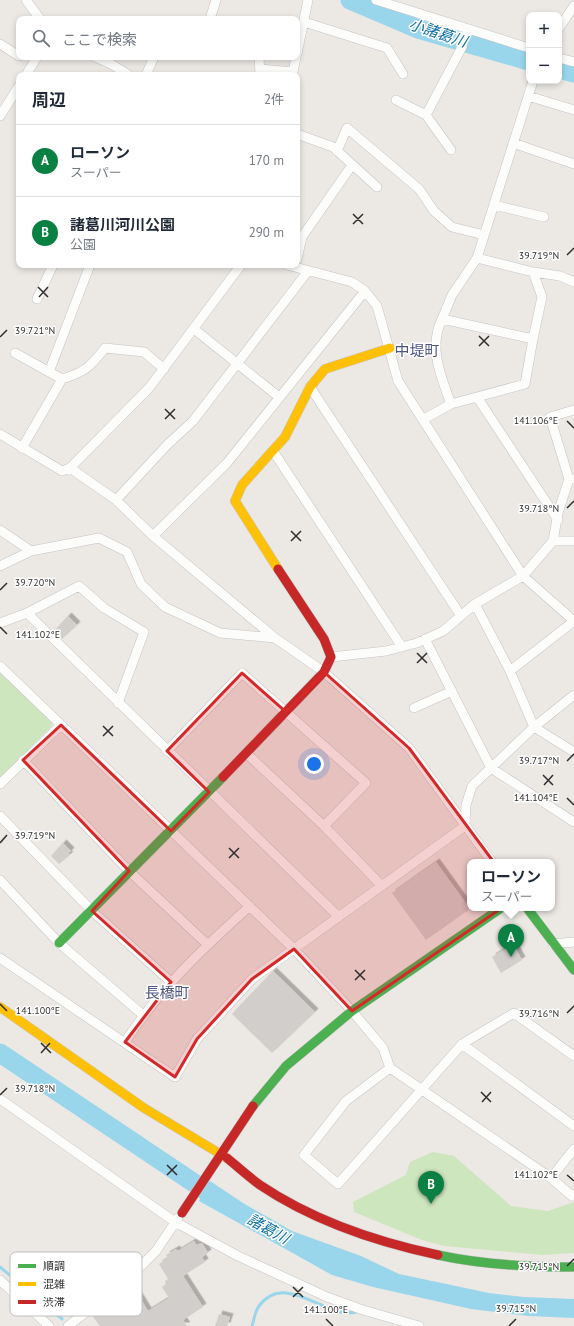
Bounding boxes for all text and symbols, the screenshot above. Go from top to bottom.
map controls [526,12,562,84]
button: + [526,12,562,48]
water label: 小諸葛川 [407,14,472,51]
search box [16,16,300,60]
icon: search [30,27,52,49]
text: ここで検索 [62,30,137,49]
button: − [526,48,562,84]
text: 周辺 [32,89,66,111]
text: 2件 [264,91,284,108]
text: ローソン [70,143,130,162]
text: A [41,152,49,169]
text: 170 m [249,152,284,169]
text: スーパー [70,164,122,181]
text: 諸葛川河川公園 [70,215,175,234]
text: B [41,224,49,241]
text: 290 m [249,224,284,241]
text: 公園 [70,236,96,253]
text: 39.719°N [519,249,559,262]
text: 39.721°N [15,324,55,337]
district label: 中堤町 [394,341,440,360]
text: 141.106°E [514,414,558,427]
text: 39.718°N [519,502,559,515]
text: 39.720°N [15,576,55,589]
text: 141.102°E [16,628,60,641]
your location [304,754,324,774]
text: 39.717°N [519,754,559,767]
text: 141.104°E [514,791,558,804]
text: 39.719°N [15,829,55,842]
popup [467,859,555,911]
text: ローソン [481,867,541,886]
text: スーパー [481,888,533,905]
pin: A [498,924,524,957]
district label: 長橋町 [144,983,190,1002]
text: 141.100°E [16,1004,60,1017]
text: 39.716°N [519,1007,559,1020]
text: 39.718°N [15,1082,55,1095]
text: 141.102°E [514,1168,558,1181]
pin: B [418,1171,444,1204]
water label: 諸葛川 [244,1209,294,1249]
legend [10,1252,142,1316]
text: 順調 [43,1259,65,1273]
text: 39.715°N [519,1260,559,1273]
text: 混雑 [43,1277,65,1291]
text: 渋滞 [43,1295,65,1309]
text: 39.715°N [496,1302,536,1315]
text: 141.100°E [304,1303,348,1316]

